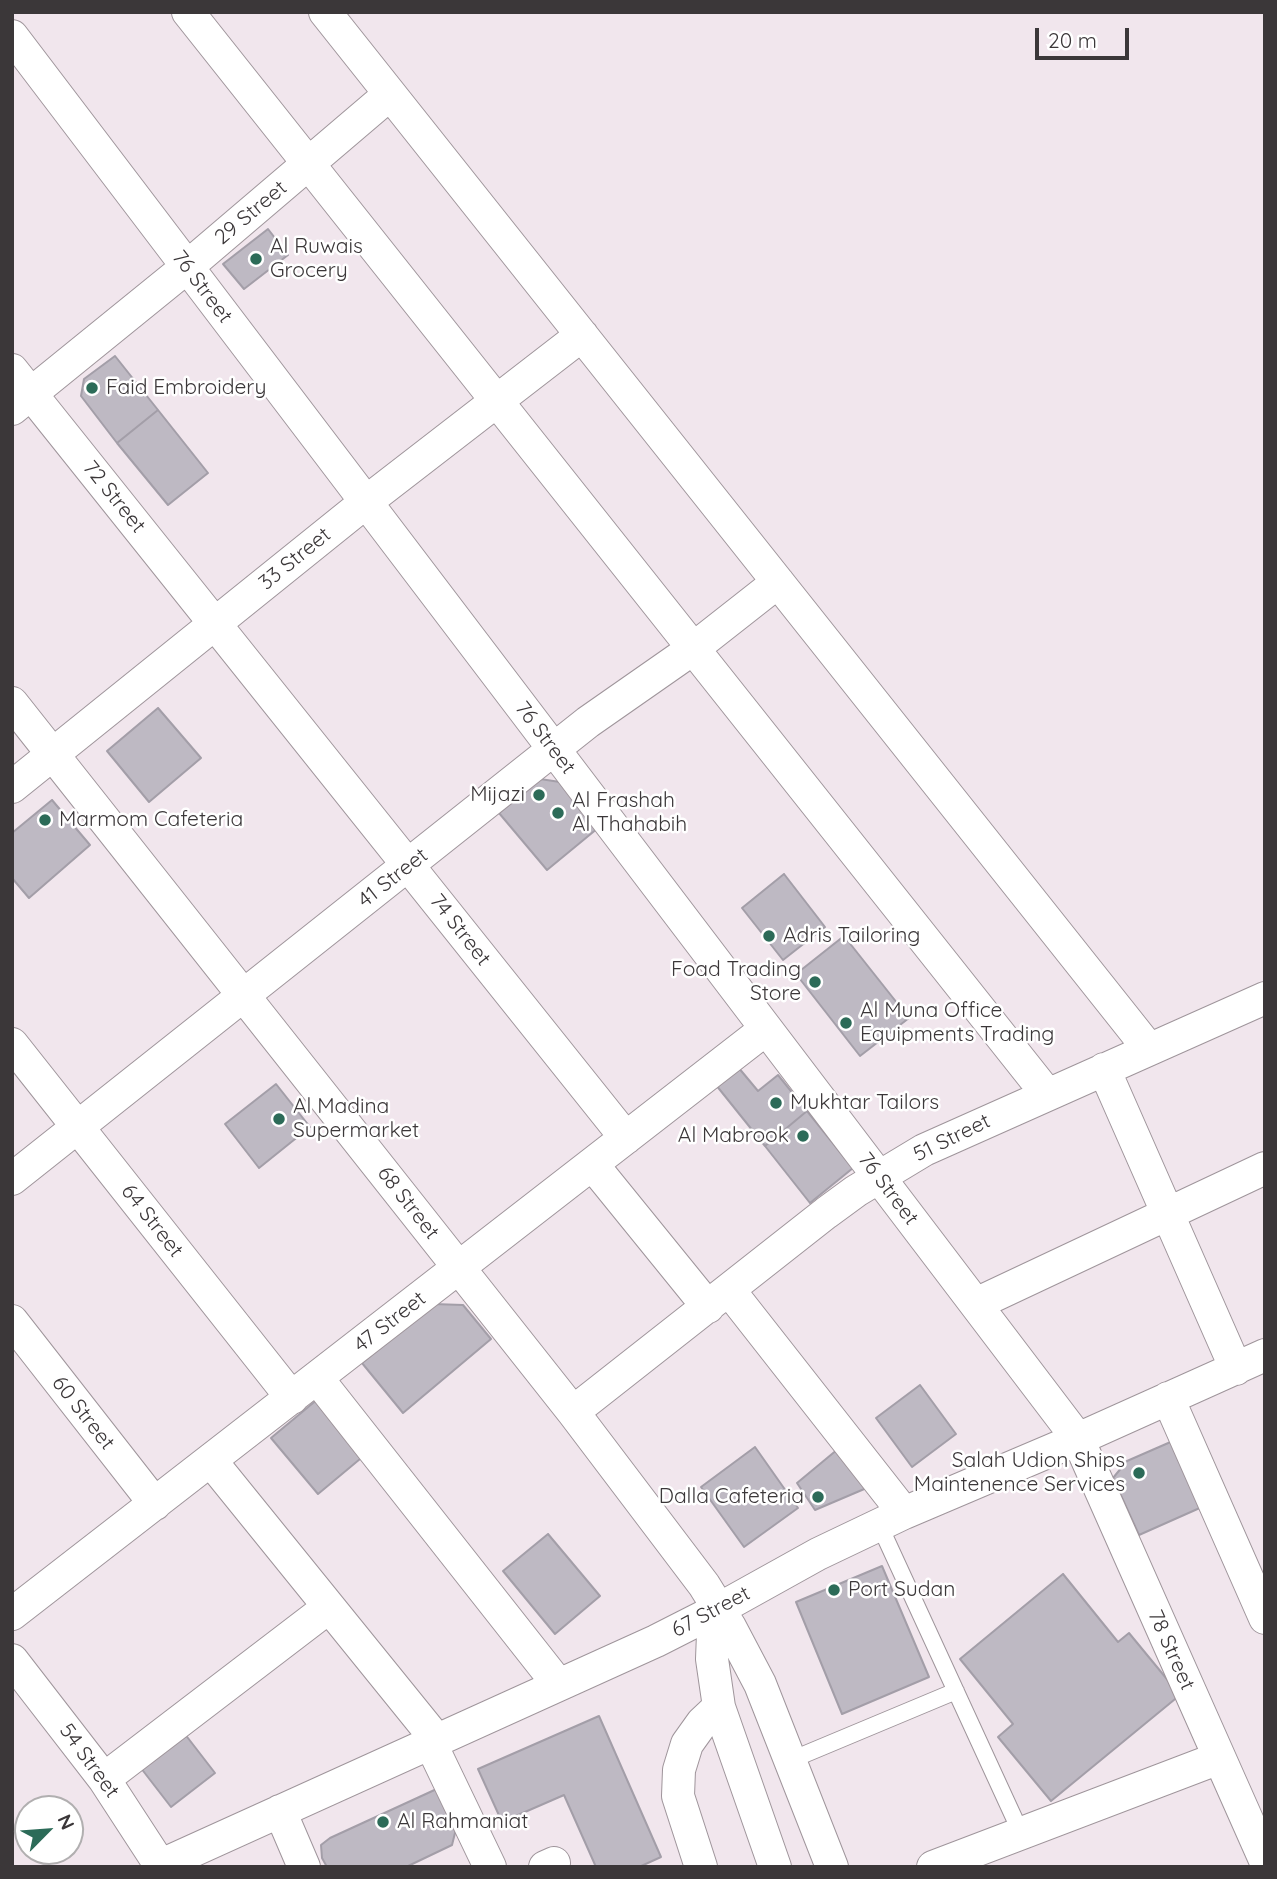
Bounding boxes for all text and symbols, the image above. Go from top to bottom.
scale bar [1039,14,1134,58]
text: 20 m [1048,27,1097,53]
street label: 29 Street [210,176,292,250]
place label: Al Ruwais Grocery [270,234,363,284]
street label: 76 Street [166,246,238,328]
marker: Al Ruwais Grocery [248,251,264,267]
place label: Faid Embroidery [106,375,266,401]
marker: Faid Embroidery [84,380,100,396]
street label: 72 Street [77,456,151,538]
street label: 33 Street [254,522,336,596]
street label: 76 Street [509,697,581,779]
place label: Mijazi [470,782,525,808]
marker: Mijazi [531,787,547,803]
place label: Al Frashah Al Thahabih [572,788,687,838]
marker: Al Frashah Al Thahabih [550,805,566,821]
place label: Marmom Cafeteria [59,807,243,833]
marker: Marmom Cafeteria [37,812,53,828]
street label: 41 Street [353,843,433,913]
street label: 74 Street [424,889,496,971]
place label: Adris Tailoring [783,923,920,949]
marker: Adris Tailoring [761,928,777,944]
place label: Foad Trading Store [671,957,801,1007]
marker: Foad Trading Store [807,974,823,990]
place label: Al Muna Office Equipments Trading [860,998,1054,1048]
marker: Al Muna Office Equipments Trading [838,1015,854,1031]
place label: Mukhtar Tailors [790,1090,939,1116]
place label: Al Madina Supermarket [293,1094,419,1144]
marker: Mukhtar Tailors [768,1095,784,1111]
street label: 51 Street [909,1109,995,1167]
marker: Al Madina Supermarket [271,1111,287,1127]
place label: Al Mabrook [678,1123,789,1149]
marker: Al Mabrook [795,1128,811,1144]
street label: 76 Street [852,1148,924,1230]
street label: 68 Street [372,1161,444,1245]
street label: 64 Street [116,1179,188,1263]
street label: 47 Street [349,1286,431,1358]
street label: 60 Street [46,1371,120,1455]
place label: Salah Udion Ships Maintenence Services [914,1448,1125,1498]
marker: Salah Udion Ships Maintenence Services [1131,1465,1147,1481]
place label: Dalla Cafeteria [659,1484,804,1510]
marker: Dalla Cafeteria [810,1489,826,1505]
place label: Port Sudan [848,1577,955,1603]
street label: 67 Street [667,1581,755,1643]
marker: Port Sudan [826,1582,842,1598]
street label: 78 Street [1142,1606,1200,1694]
street label: 54 Street [54,1719,124,1803]
north arrow [14,1795,84,1865]
place label: Al Rahmaniat [397,1809,528,1835]
text: N [52,1811,80,1833]
marker: Al Rahmaniat [375,1814,391,1830]

